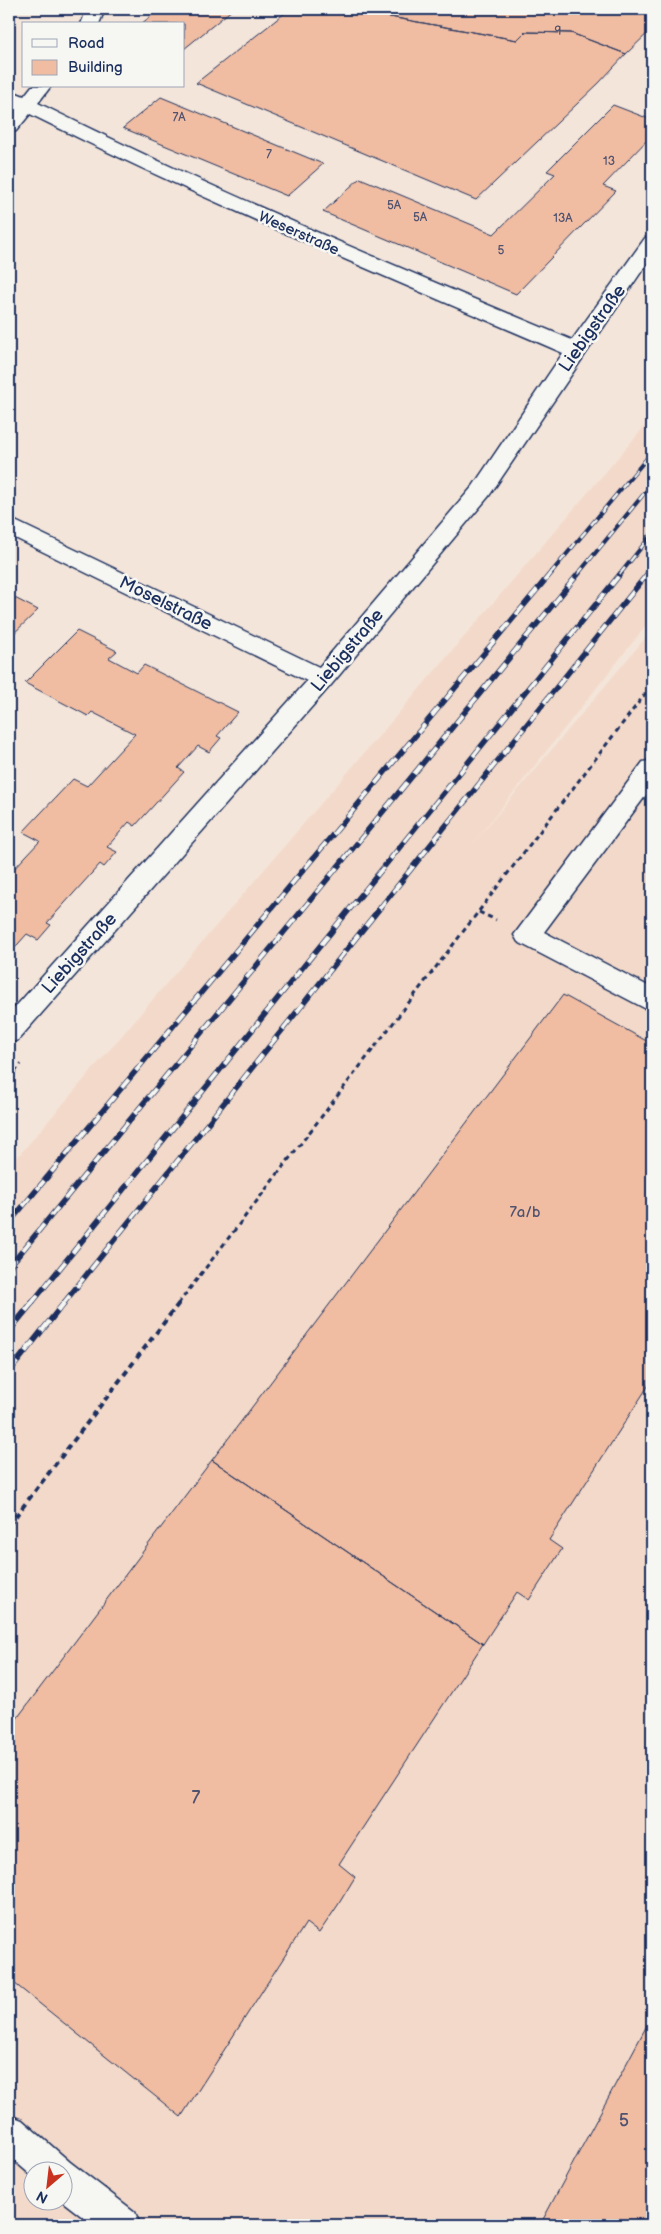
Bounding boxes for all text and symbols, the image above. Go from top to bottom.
legend [22,22,185,88]
house number: 9 [555,24,562,39]
text: Road [68,34,104,53]
text: Building [68,58,123,77]
house number: 7A [172,110,186,125]
house number: 7 [266,147,272,162]
house number: 13 [603,154,615,169]
house number: 5A [387,198,402,213]
street label: Weserstraße [255,207,342,260]
house number: 5A [413,210,428,225]
house number: 13A [553,211,573,226]
house number: 5 [498,243,505,258]
street label: Liebigstraße [555,280,630,376]
street label: Moselstraße [116,572,216,635]
street label: Liebigstraße [307,604,388,696]
street label: Liebigstraße [38,908,121,998]
house number: 7a/b [509,1203,541,1222]
house number: 7 [192,1787,201,1808]
house number: 5 [619,2110,629,2131]
north arrow [22,2162,72,2212]
text: N [33,2187,51,2207]

